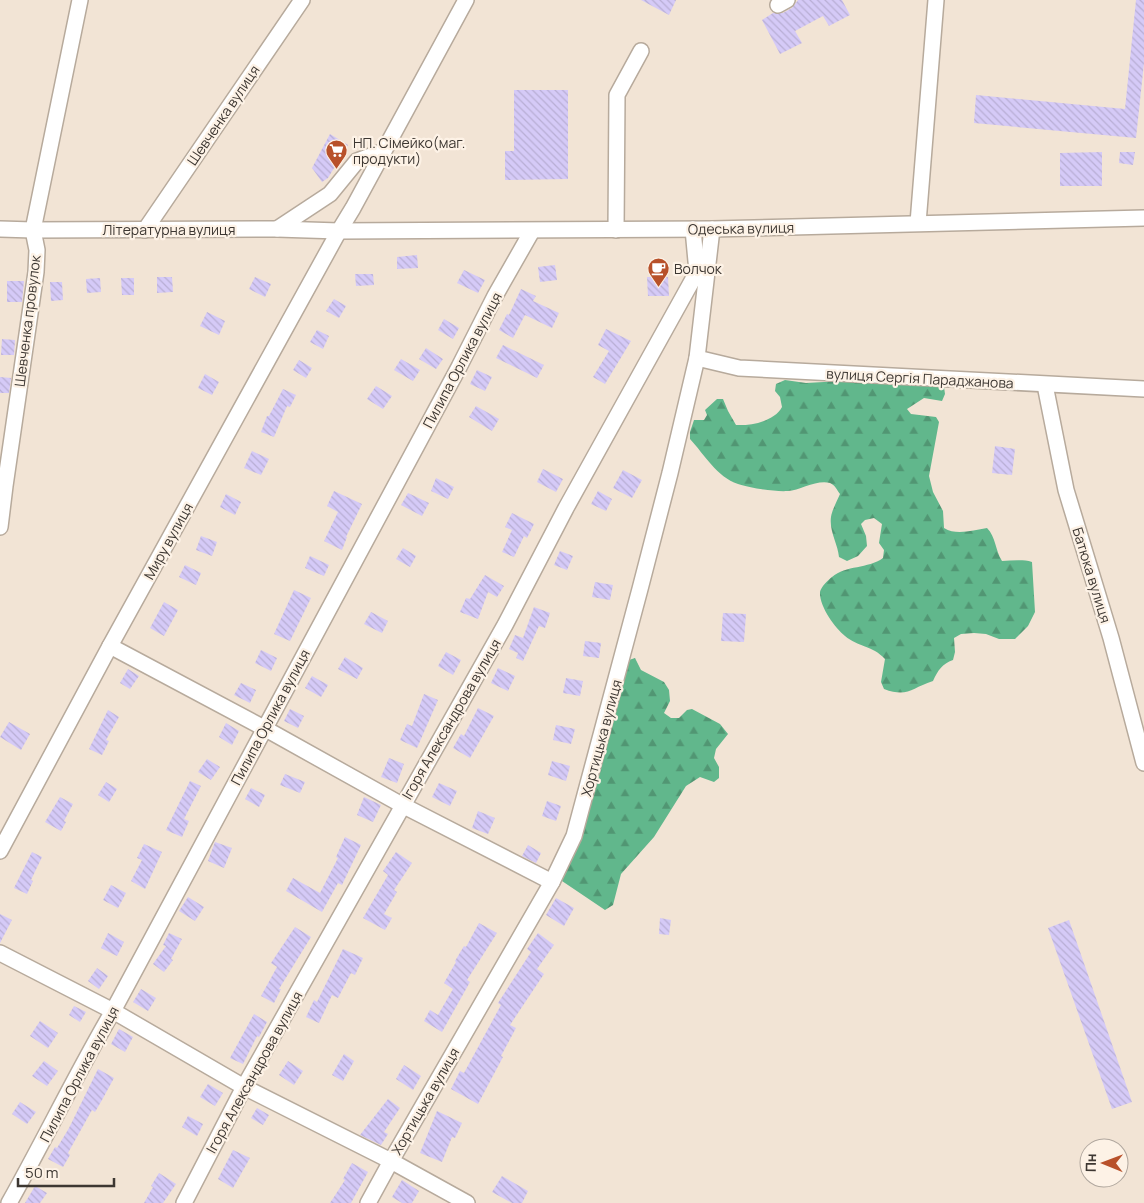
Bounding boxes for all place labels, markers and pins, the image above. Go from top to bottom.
place label: НП. Сімейко(маг. продукти) [353,133,465,168]
supermarket icon: НП. Сімейко(маг. продукти) [325,138,349,169]
cafe icon: Волчок [646,256,670,287]
place label: Волчок [674,259,723,278]

